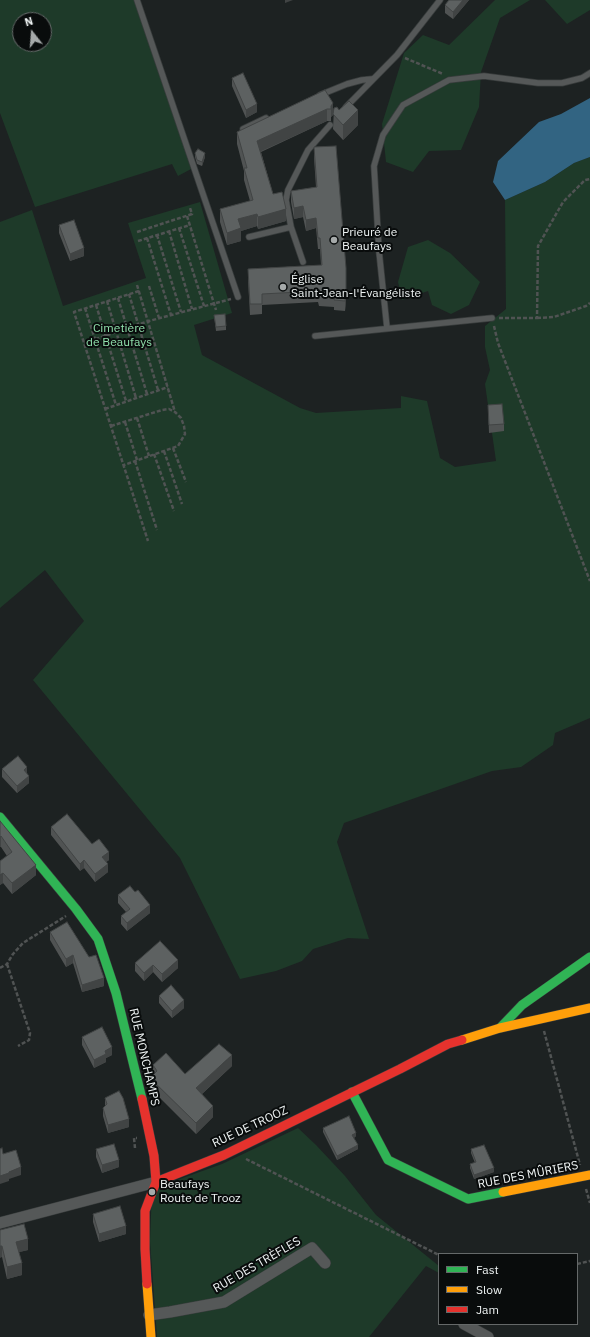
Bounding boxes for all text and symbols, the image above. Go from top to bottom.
north arrow [12,12,52,52]
text: N [23,14,35,29]
place label: Prieuré de Beaufays [342,226,397,254]
marker: Prieuré de Beaufays [329,235,339,245]
place label: Église Saint-Jean-l'Évangéliste [291,273,421,301]
marker: Église Saint-Jean-l'Évangéliste [278,282,288,292]
park label: Cimetière de Beaufays [86,322,152,350]
street label: RUE MONCHAMPS [126,1007,162,1107]
street label: RUE DE TROOZ [210,1103,290,1151]
street label: RUE DES MÛRIERS [476,1158,580,1192]
place label: Beaufays Route de Trooz [160,1178,241,1206]
marker: Beaufays Route de Trooz [147,1187,157,1197]
street label: RUE DES TRÈFLES [211,1234,303,1296]
legend [438,1253,578,1325]
text: Fast [476,1262,499,1277]
text: Slow [476,1282,502,1297]
text: Jam [476,1302,499,1317]

